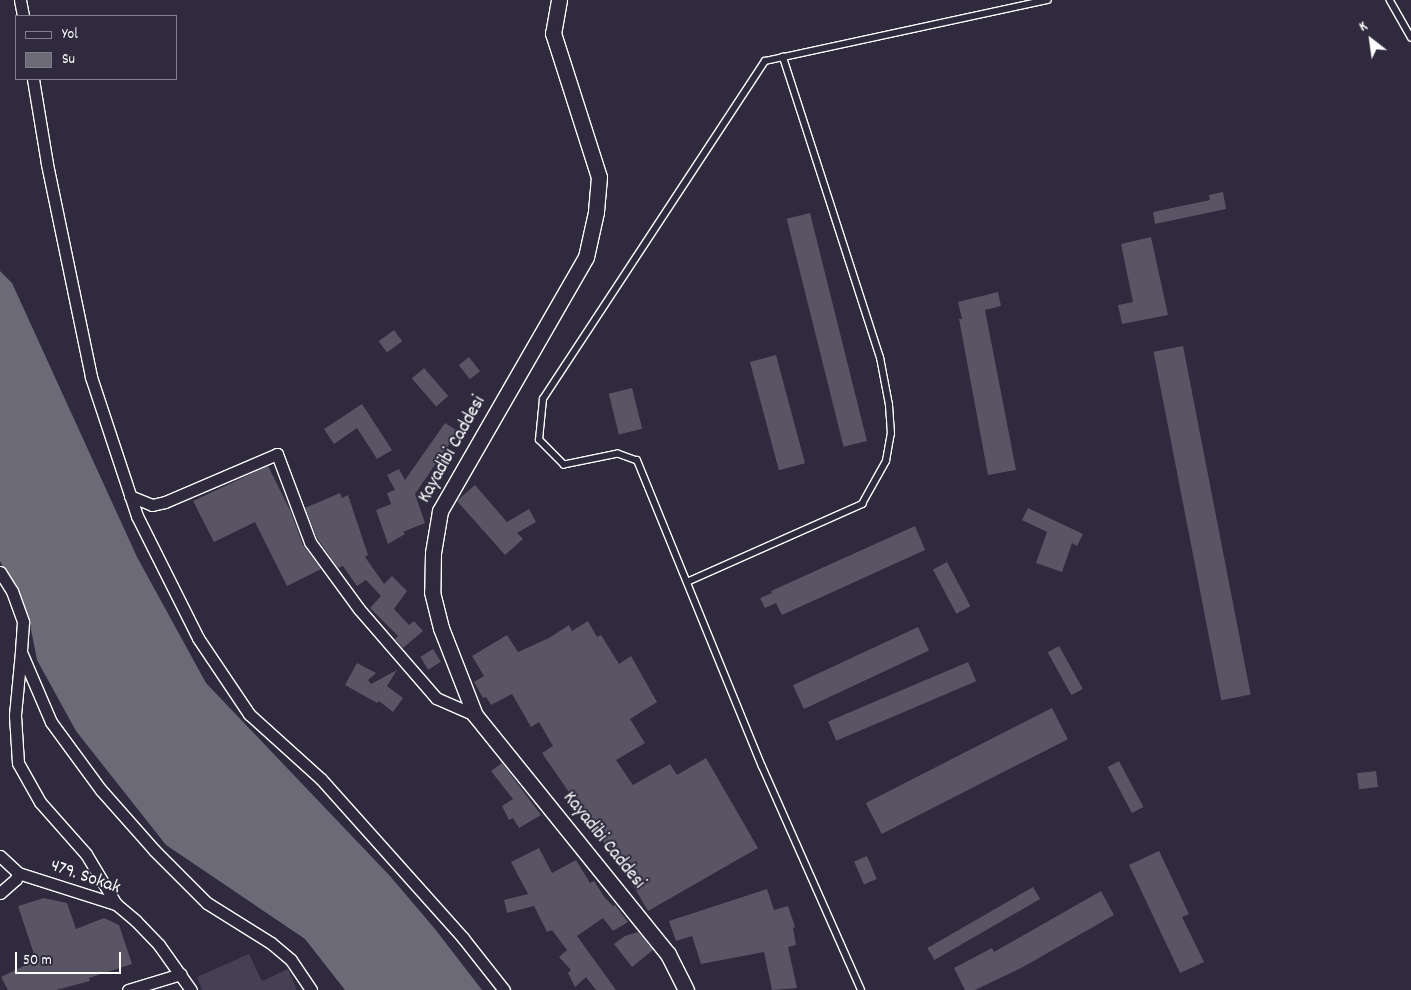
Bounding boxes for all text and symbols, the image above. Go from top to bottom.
legend [15,15,178,80]
north arrow [1346,15,1396,65]
text: K [1356,17,1371,37]
text: Yol [62,24,78,46]
text: Su [62,49,75,71]
street label: Kayadibi Caddesi [414,393,492,507]
street label: Kayadibi Caddesi [557,788,649,894]
street label: 479. Sokak [47,855,123,901]
scale bar [18,942,124,974]
text: 50 m [23,950,52,972]

